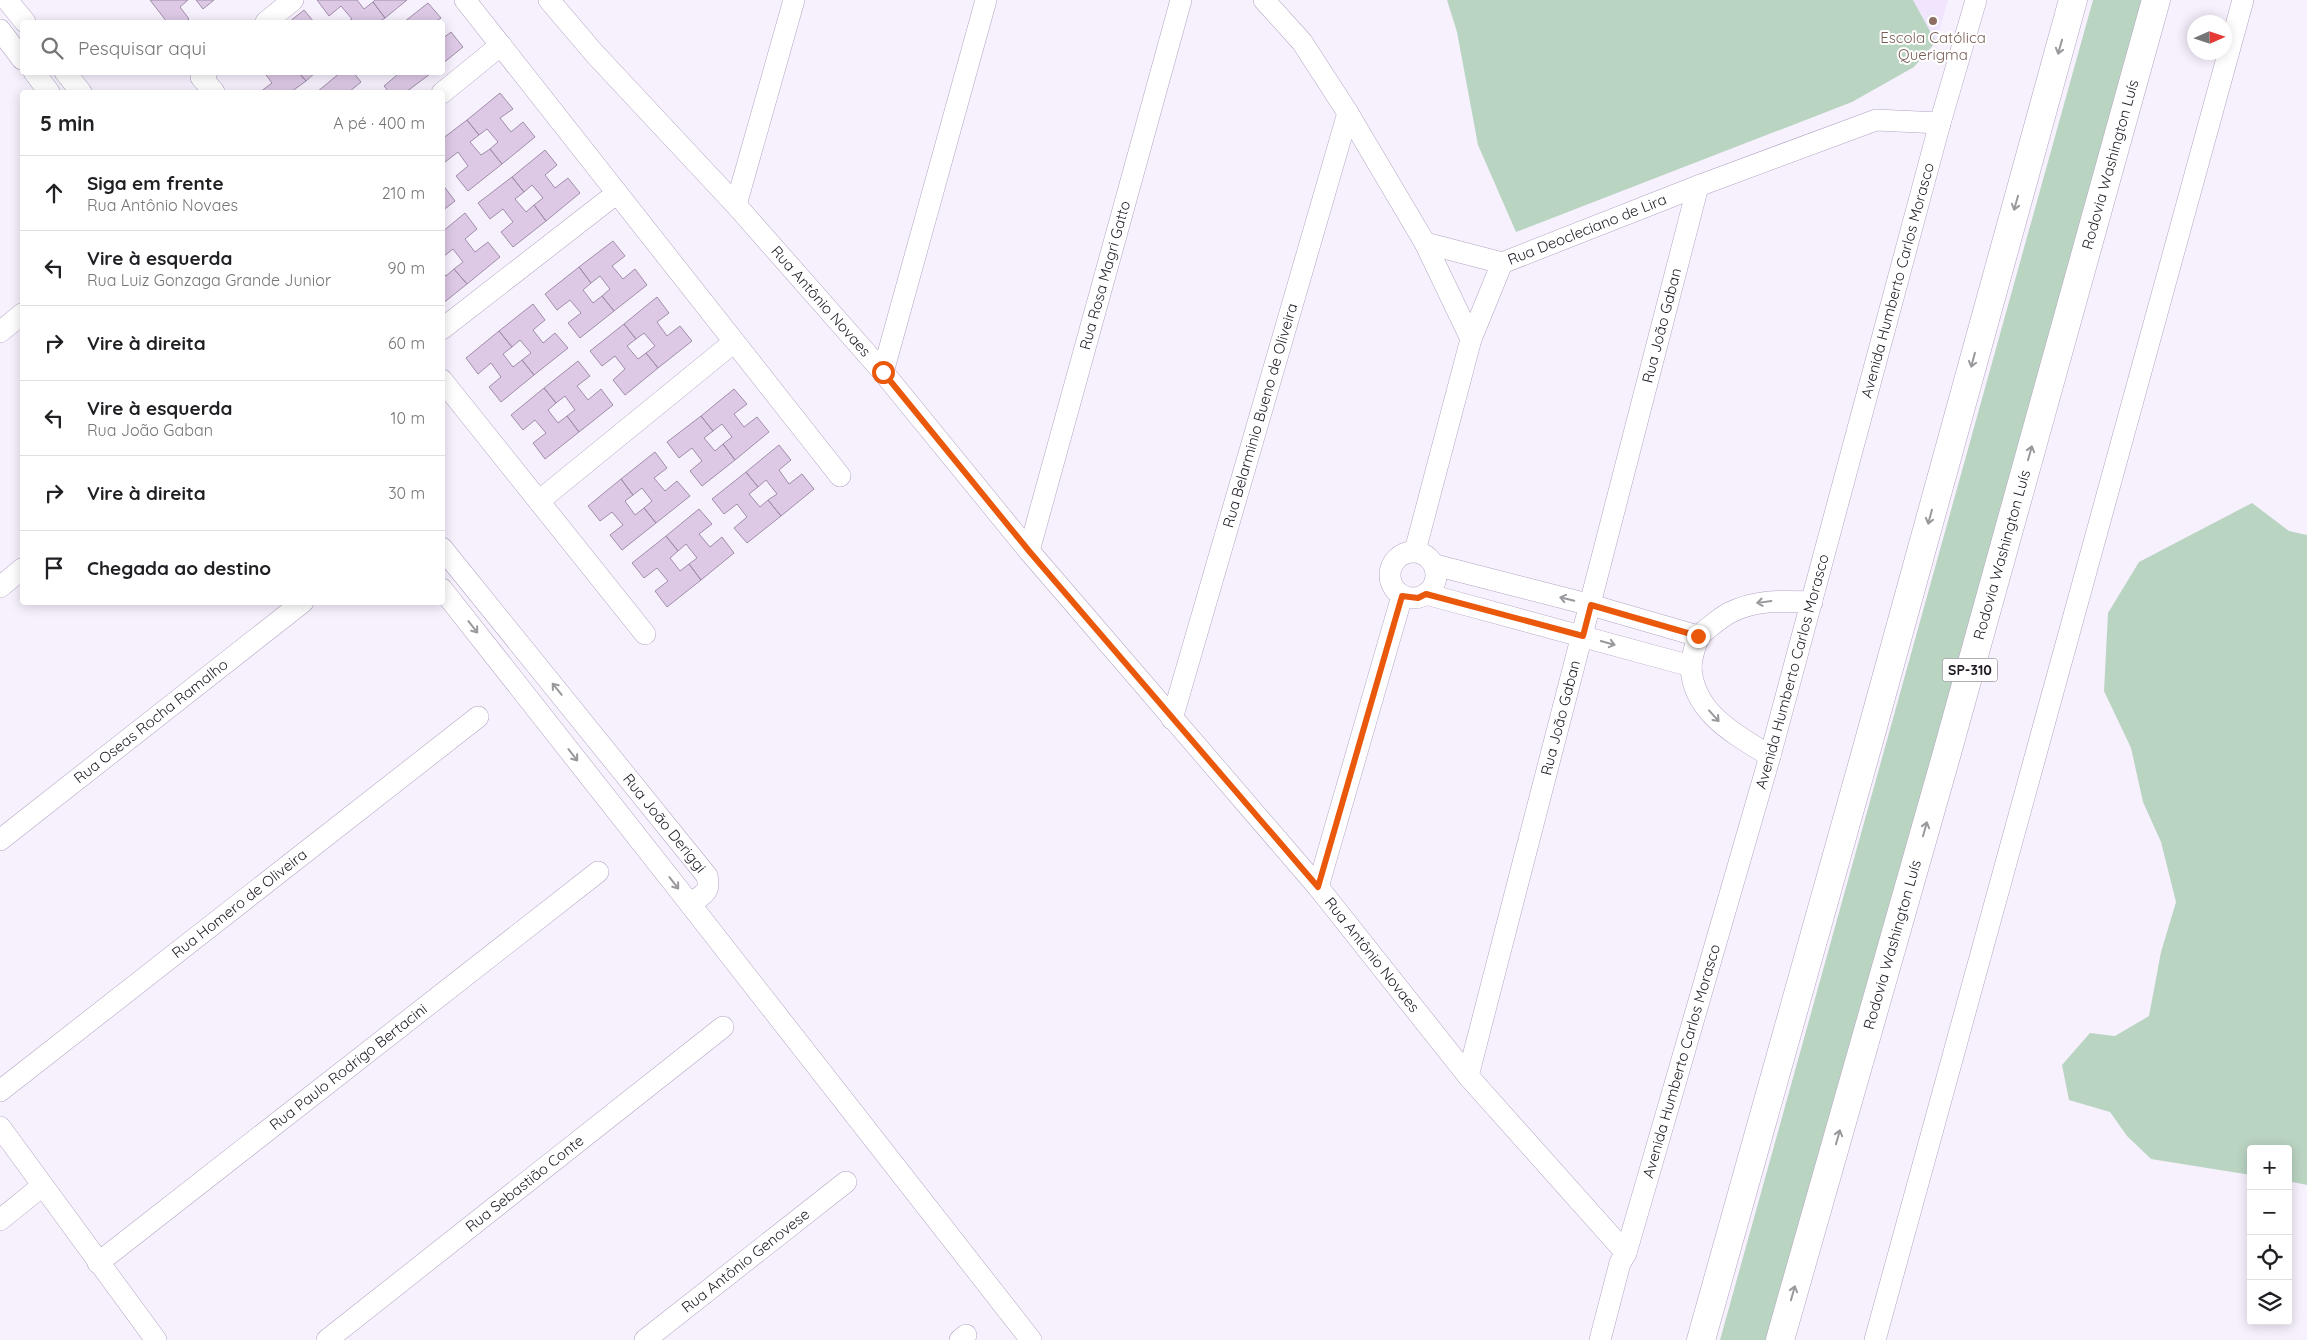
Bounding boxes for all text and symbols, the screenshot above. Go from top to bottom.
marker: Escola Católica Querigma [1927,15,1939,27]
north arrow [2187,15,2232,60]
search box [20,20,445,75]
place label: Escola Católica Querigma [1880,28,1986,64]
icon: search [38,34,66,62]
text: Pesquisar aqui [78,36,206,60]
one-way arrow [2054,39,2064,55]
street label: Rodovia Washington Luís [2077,77,2142,251]
text: 5 min [40,110,95,136]
text: A pé · 400 m [333,113,425,133]
street label: Avenida Humberto Carlos Morasco [1857,161,1938,400]
text: Siga em frente [87,171,224,195]
icon: ahead [40,179,68,207]
text: 210 m [382,183,425,203]
street label: Rua Deocleciano de Lira [1505,189,1669,269]
text: Rua Antônio Novaes [87,195,238,215]
one-way arrow [2011,195,2020,211]
street label: Rua Rosa Magri Gatto [1075,198,1134,352]
street label: Rua Antônio Novaes [767,242,875,361]
text: Vire à esquerda [87,246,232,270]
icon: left [40,254,68,282]
text: 90 m [388,258,425,278]
street label: Rua João Gaban [1637,266,1685,385]
text: Rua Luiz Gonzaga Grande Junior [87,270,331,290]
street label: Rua Belarminio Bueno de Oliveira [1218,301,1301,530]
icon: right [40,329,68,357]
text: Vire à direita [87,331,206,355]
text: 60 m [388,333,425,353]
one-way arrow [1968,352,1977,368]
route start [872,361,895,384]
text: Vire à esquerda [87,396,232,420]
icon: left [40,404,68,432]
text: 10 m [391,408,425,428]
text: Rua João Gaban [87,420,213,440]
one-way arrow [2026,446,2035,462]
street label: Rodovia Washington Luís [1969,468,2034,642]
icon: right [40,479,68,507]
text: Vire à direita [87,481,206,505]
text: 30 m [388,483,425,503]
one-way arrow [1925,508,1934,524]
street label: Avenida Humberto Carlos Morasco [1751,552,1833,791]
icon: arrive [40,554,68,582]
text: Chegada ao destino [87,556,271,580]
one-way arrow [1559,594,1575,603]
one-way arrow [1756,597,1772,607]
one-way arrow [467,620,478,633]
route end [1687,625,1710,648]
one-way arrow [1600,639,1616,648]
street label: Rua Oseas Rocha Ramalho [70,655,231,787]
street label: Rua João Gaban [1536,658,1584,777]
road number: SP-310 [1942,658,1998,682]
one-way arrow [551,683,562,696]
one-way arrow [1708,710,1719,723]
one-way arrow [568,748,579,761]
street label: Rua João Deriggi [619,770,711,876]
one-way arrow [1921,821,1931,837]
street label: Rua Homero de Oliveira [168,845,311,962]
street label: Rodovia Washington Luís [1859,858,1925,1032]
one-way arrow [668,876,679,889]
street label: Rua Antônio Novaes [1321,893,1424,1016]
street label: Avenida Humberto Carlos Morasco [1638,942,1724,1180]
street label: Rua Paulo Rodrigo Bertacini [266,999,431,1134]
one-way arrow [1833,1129,1843,1145]
street label: Rua Sebastião Conte [461,1131,587,1236]
map controls [2247,1145,2292,1325]
button: + [2247,1145,2292,1190]
button: − [2247,1190,2292,1235]
street label: Rua Antônio Genovese [677,1204,813,1317]
button: locate [2247,1235,2292,1280]
button: layers [2247,1280,2292,1325]
one-way arrow [1789,1286,1799,1302]

